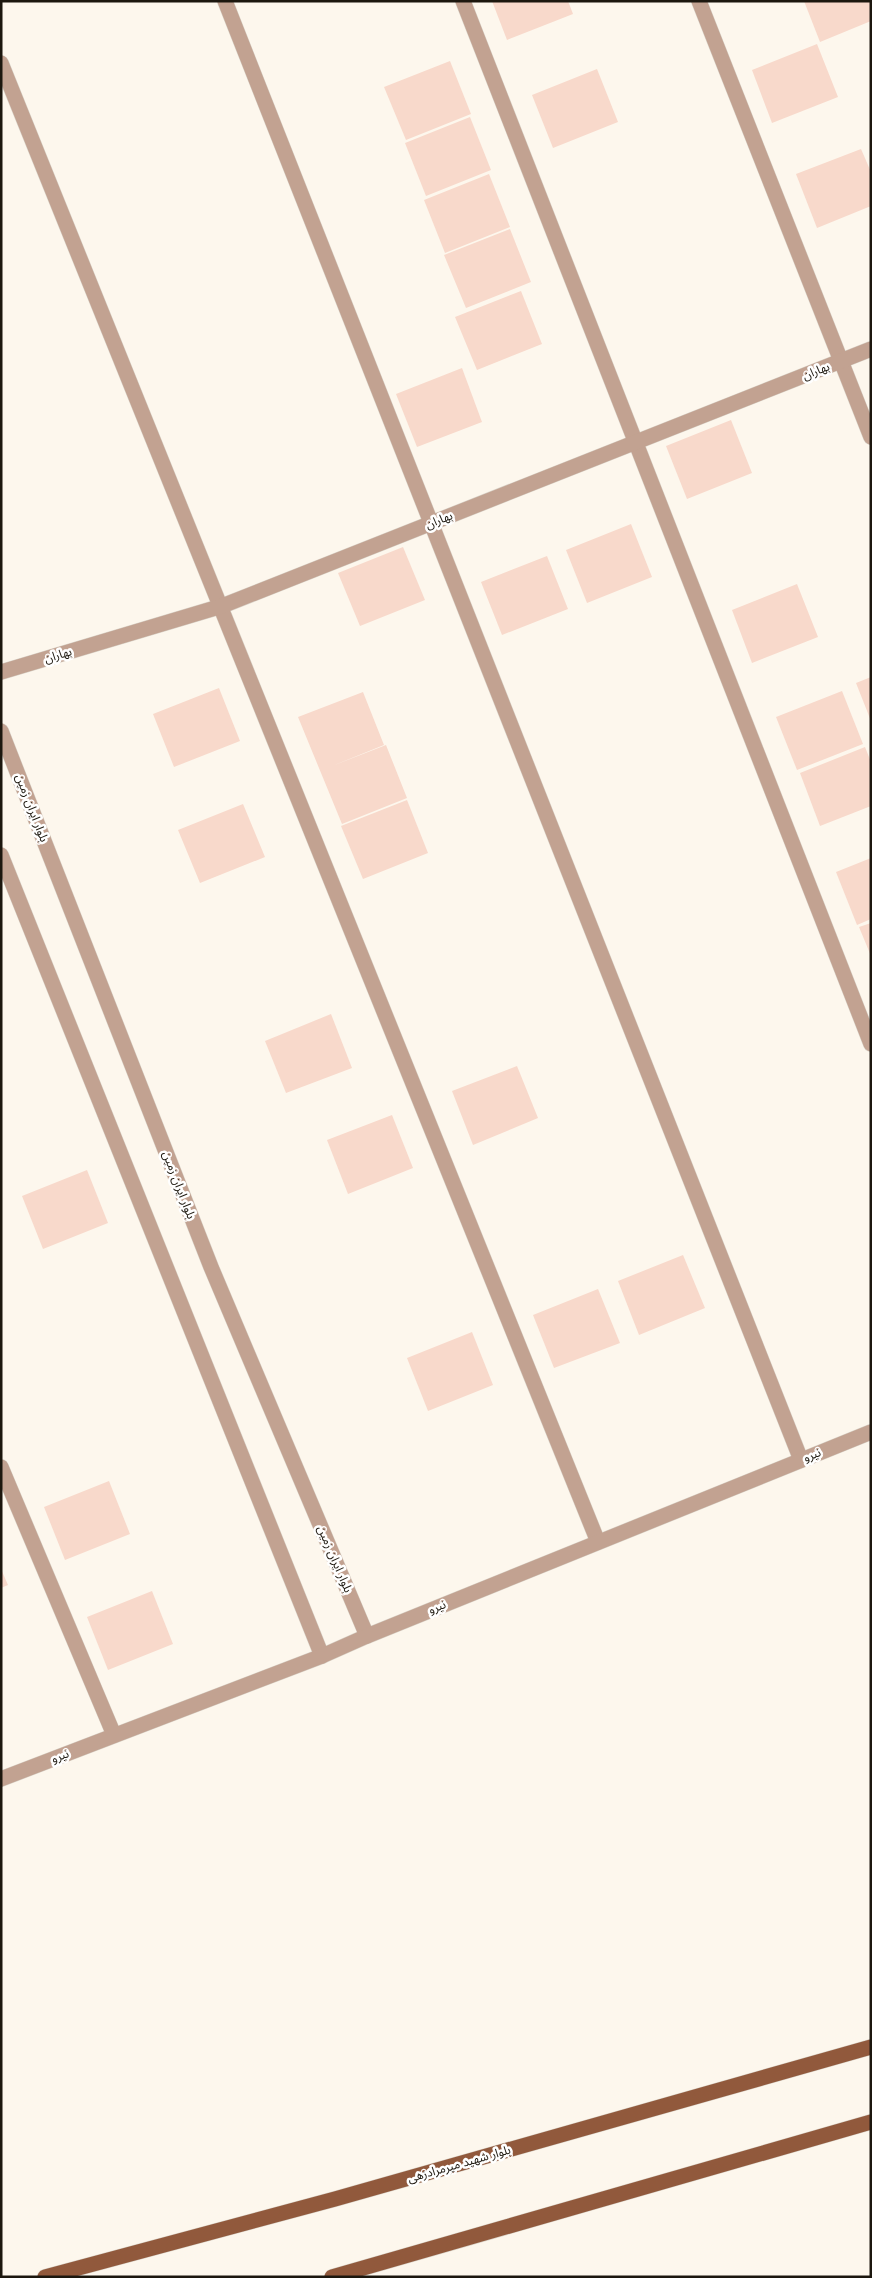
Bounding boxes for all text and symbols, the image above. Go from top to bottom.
street label: بهاران [800,358,832,384]
street label: بهاران [423,507,455,533]
street label: بهاران [42,643,74,667]
street label: بلوار ایران زمین [12,772,52,844]
street label: بلوار ایران زمین [159,1149,199,1221]
street label: نیرو [801,1444,823,1466]
street label: بلوار ایران زمین [314,1523,356,1595]
street label: نیرو [426,1596,448,1618]
street label: نیرو [49,1745,71,1767]
street label: بلوار شهید میرمرادزهی [406,2142,512,2186]

